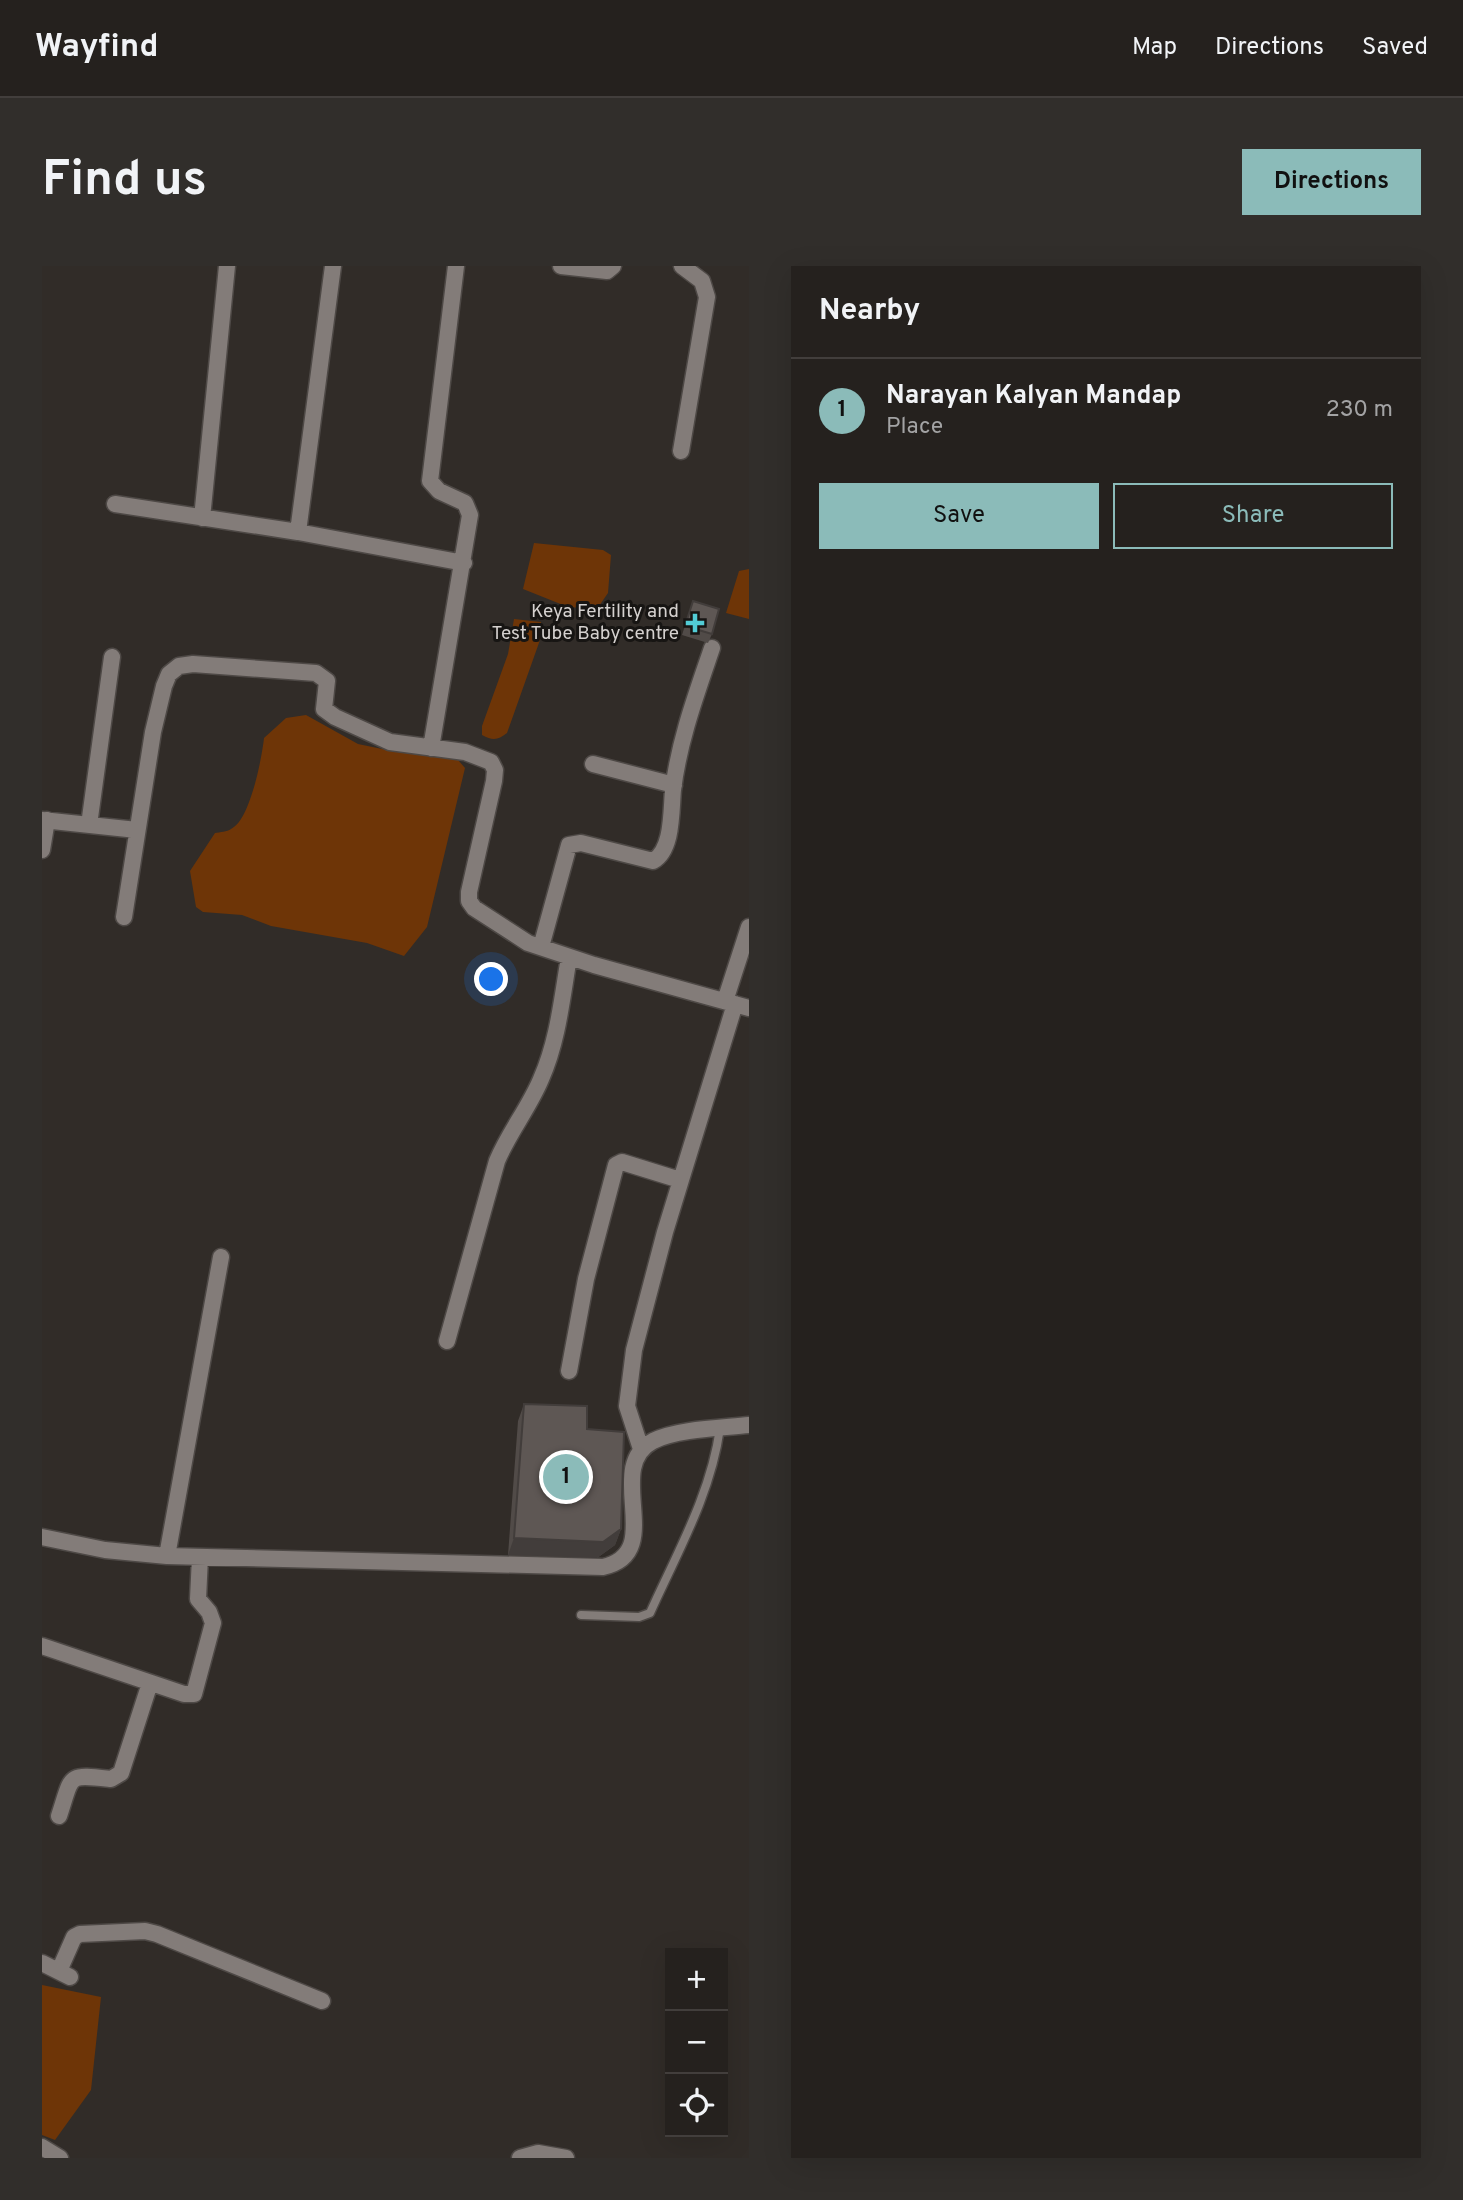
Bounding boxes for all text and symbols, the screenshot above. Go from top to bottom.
text: Wayfind [35,27,158,69]
text: Map [1132,33,1177,63]
text: Directions [1215,33,1324,63]
text: Saved [1362,33,1428,63]
button: Directions [1242,149,1421,215]
text: Find us [42,151,207,213]
text: Nearby [819,293,920,330]
text: Narayan Kalyan Mandap [886,380,1181,413]
text: 1 [837,396,847,425]
text: 230 m [1326,396,1393,425]
text: Place [886,413,943,442]
button: Save [819,483,1099,549]
button: Share [1113,483,1393,549]
place label: Keya Fertility and Test Tube Baby centre [492,600,679,646]
marker: Keya Fertility and Test Tube Baby centre [685,613,705,633]
your location [474,962,508,996]
pin: 1 [543,1451,589,1503]
map controls [665,1948,728,2137]
button: + [665,1948,728,2011]
button: − [665,2011,728,2074]
button: locate [665,2074,728,2137]

